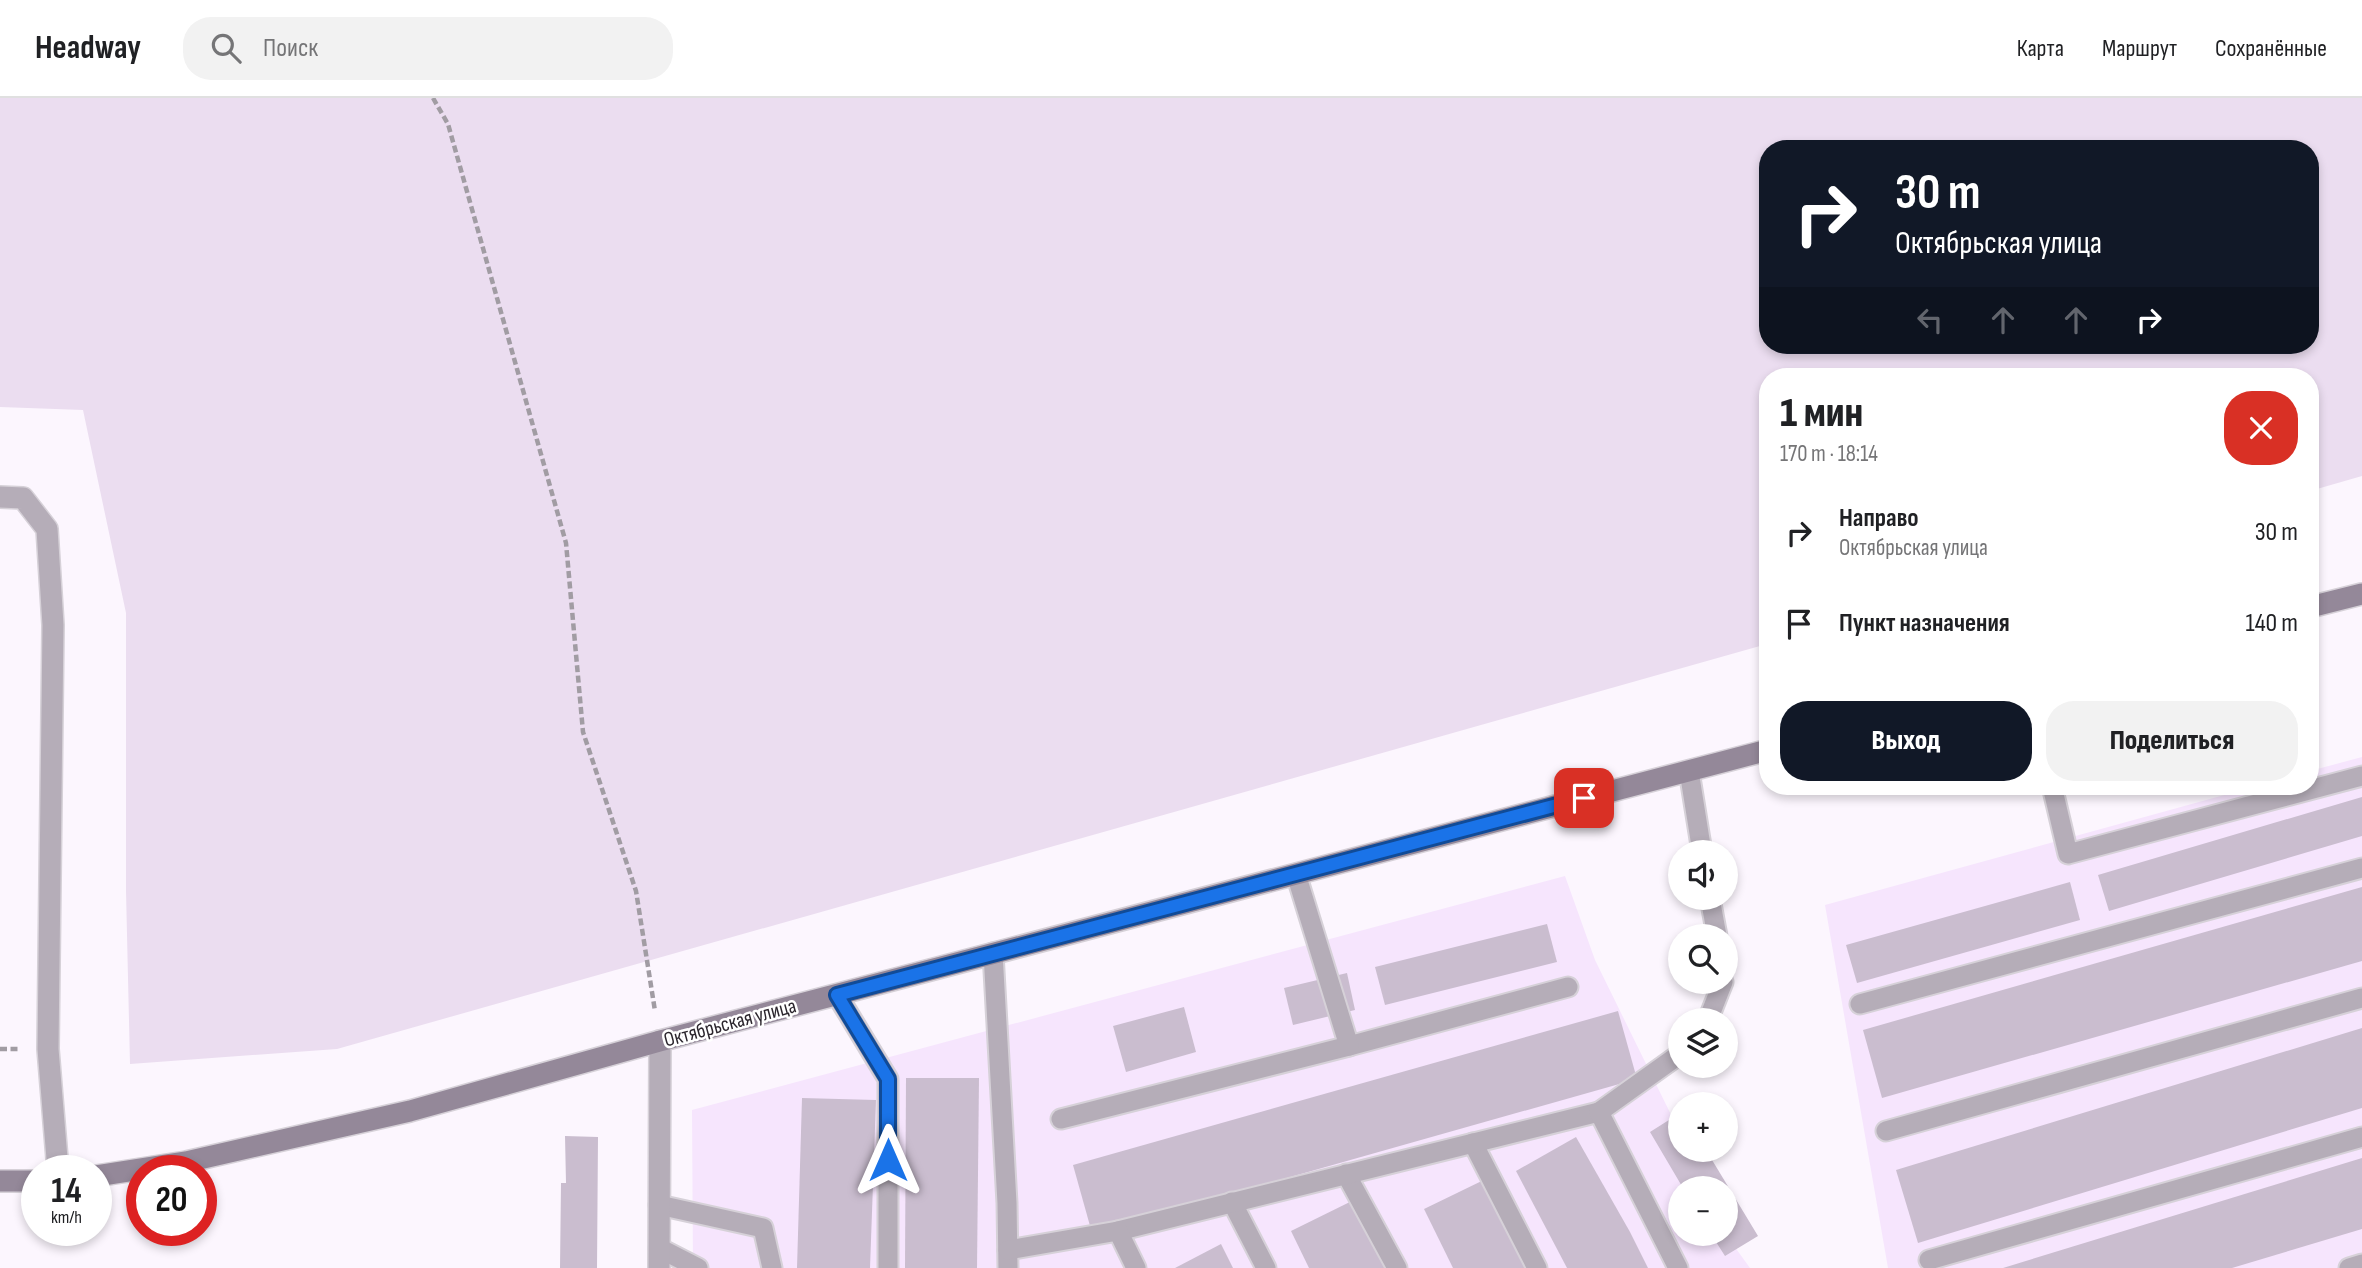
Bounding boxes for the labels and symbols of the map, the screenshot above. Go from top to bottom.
pin [1554,768,1614,828]
street label: Октябрьская улица [661,993,799,1053]
position arrow [851,1123,925,1197]
speed limit sign: 20 [126,1155,217,1246]

